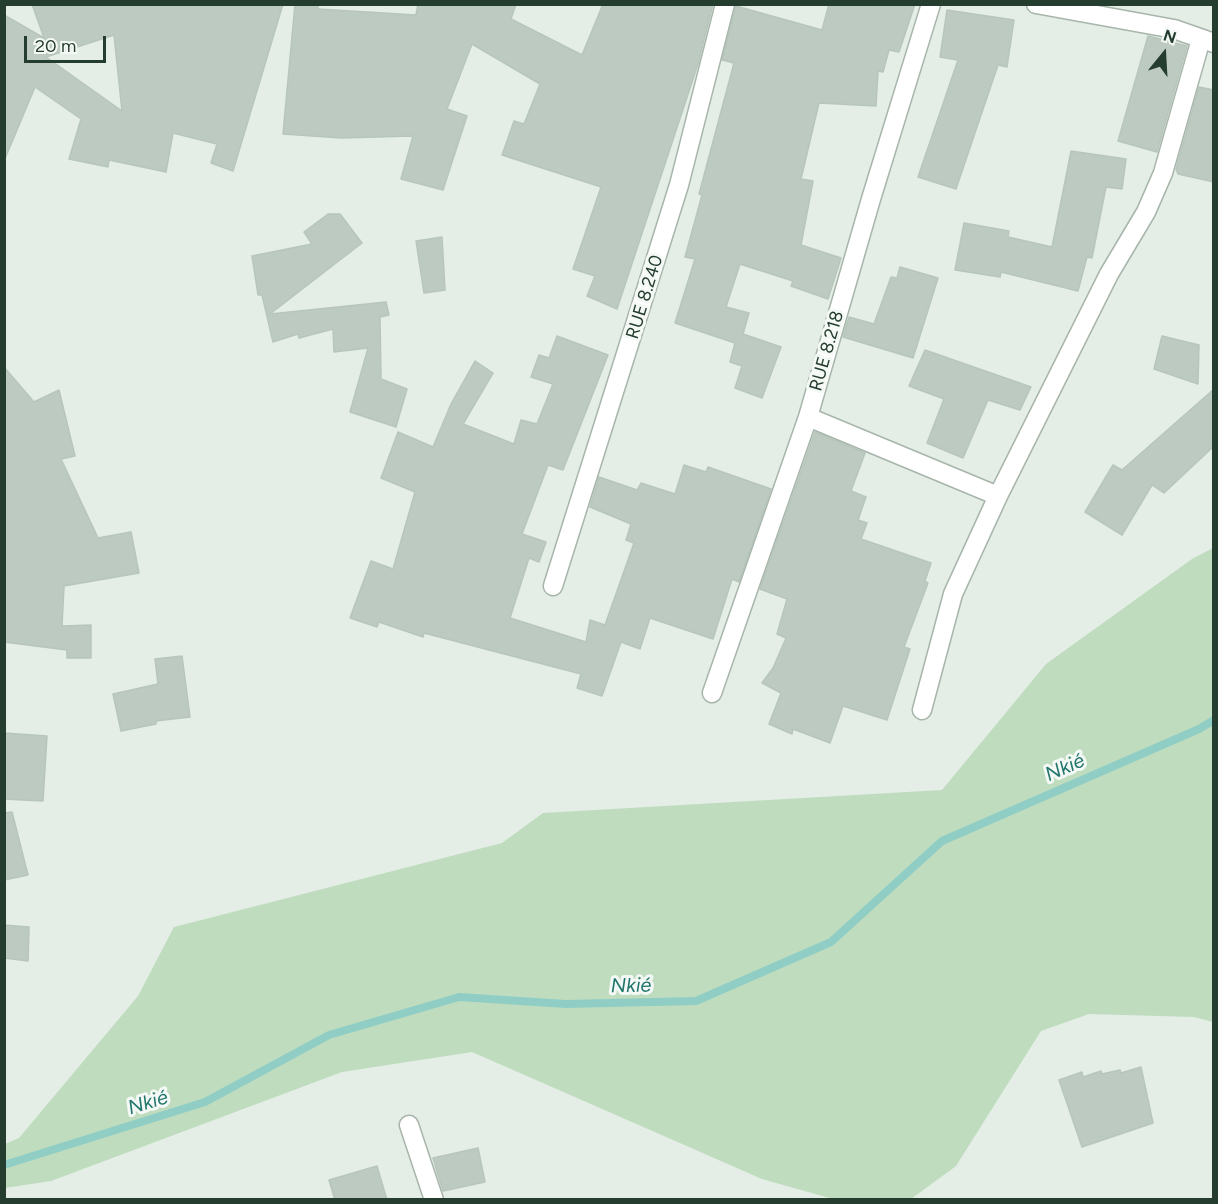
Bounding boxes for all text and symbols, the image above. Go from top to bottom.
scale bar [27,24,110,62]
north arrow [1134,24,1194,84]
text: N [1161,25,1179,47]
text: 20 m [35,35,76,57]
street label: RUE 8.240 [622,252,668,342]
street label: RUE 8.218 [805,308,849,394]
water label: Nkié [1041,749,1089,787]
water label: Nkié [610,974,652,998]
water label: Nkié [125,1086,171,1120]

